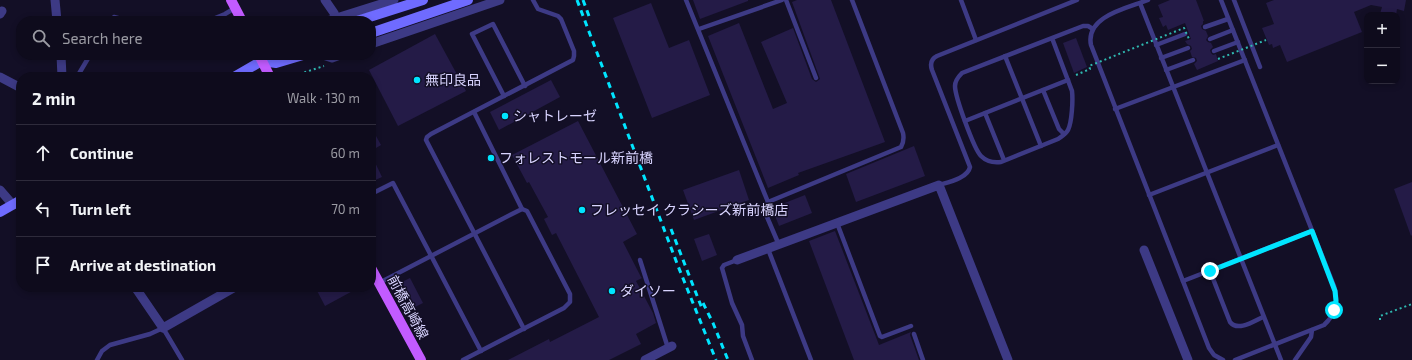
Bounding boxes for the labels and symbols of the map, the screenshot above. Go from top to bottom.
place label: 無印良品 [425,71,481,88]
marker: 無印良品 [412,75,422,85]
place label: シャトレーゼ [513,107,597,124]
marker: シャトレーゼ [500,111,510,121]
place label: フォレストモール新前橋 [499,149,653,166]
marker: フォレストモール新前橋 [486,153,496,163]
place label: フレッセイ クラシーズ新前橋店 [590,201,788,218]
marker: フレッセイ クラシーズ新前橋店 [577,205,587,215]
route end [1201,262,1219,280]
street label: 前橋高崎線 [385,272,432,342]
place label: ダイソー [620,282,676,299]
marker: ダイソー [607,286,617,296]
route start [1325,301,1343,319]

